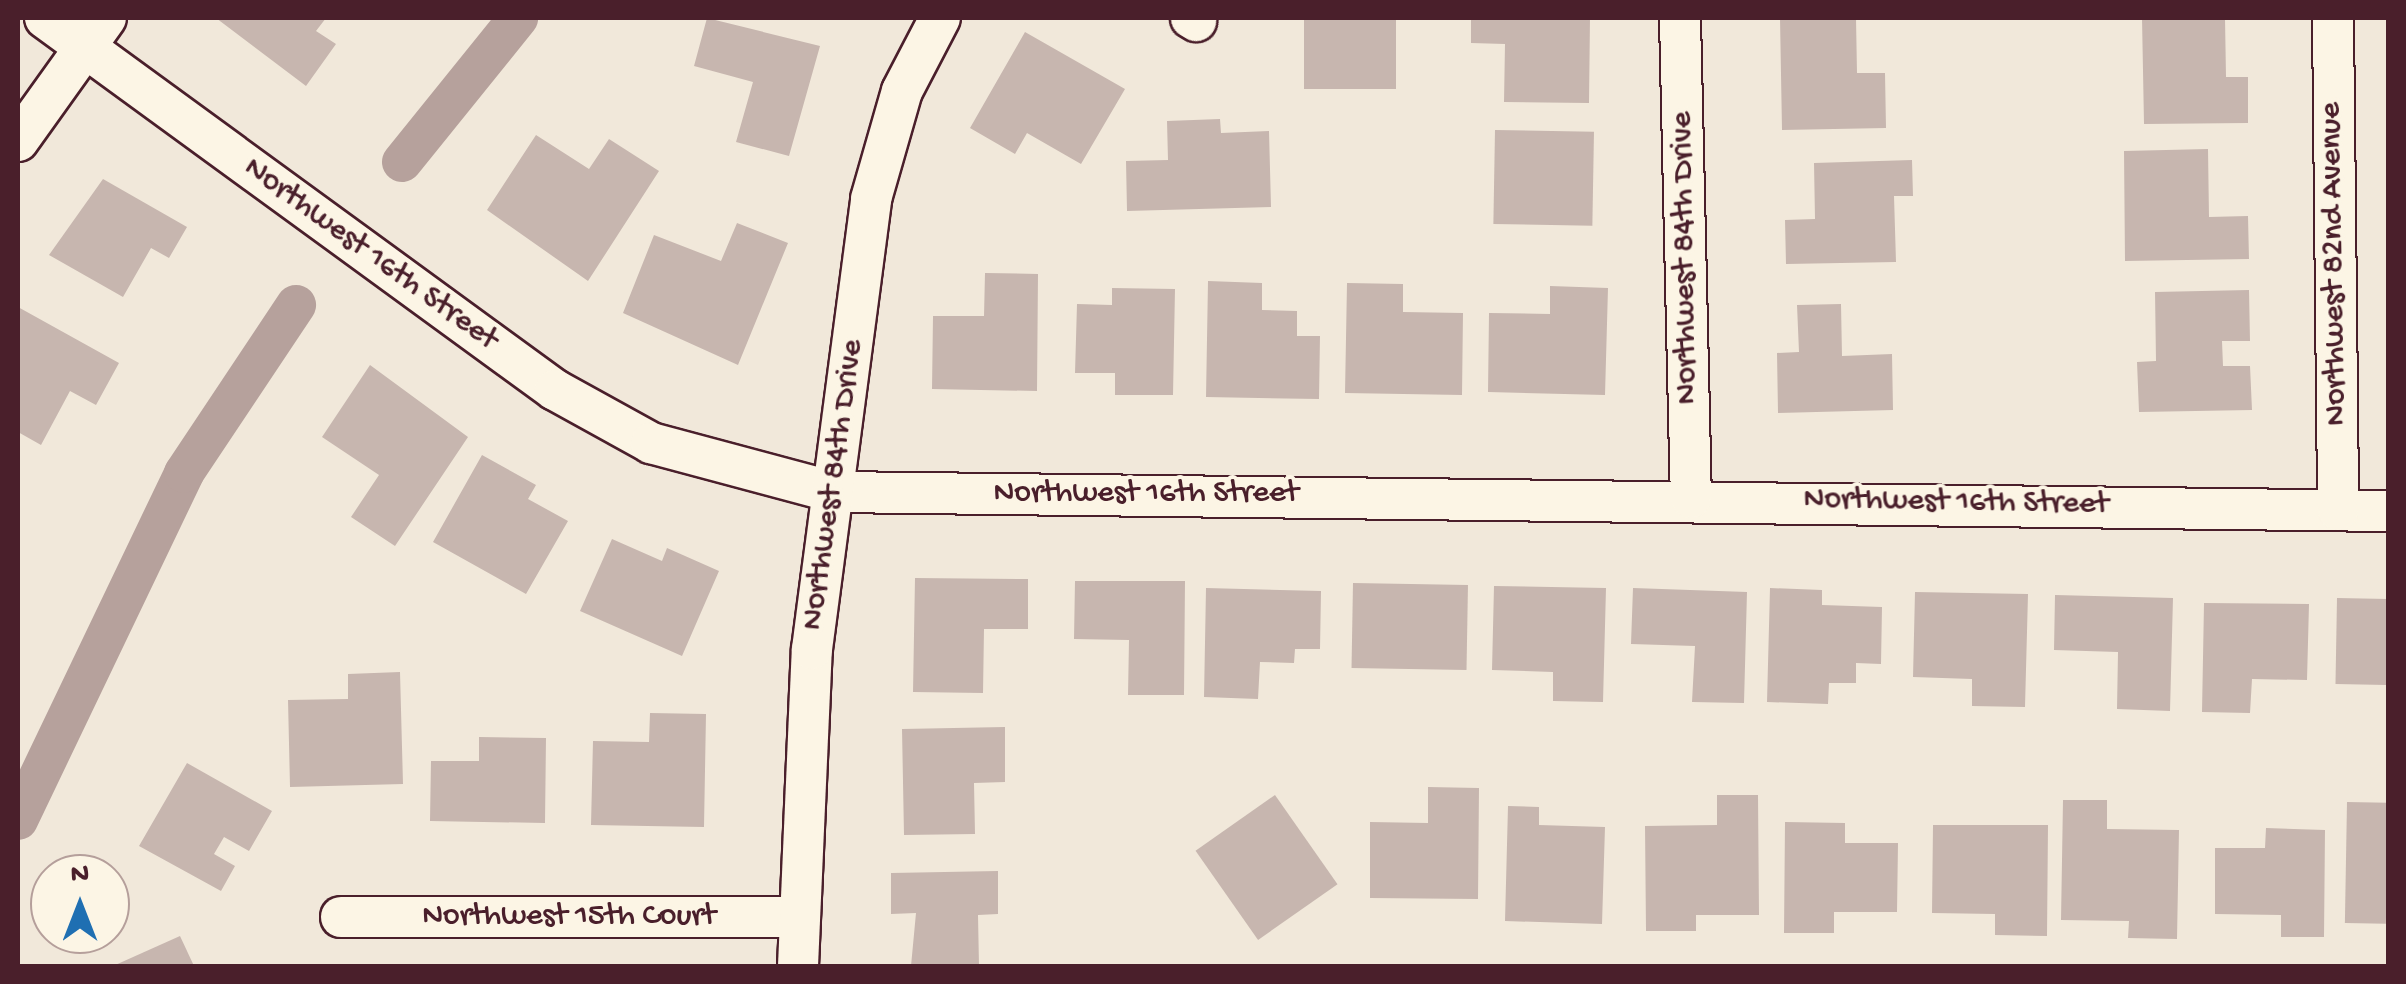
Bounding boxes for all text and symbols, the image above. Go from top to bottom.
street label: Northwest 82nd Avenue [2313,102,2357,426]
street label: Northwest 84th Drive [1664,111,1708,405]
street label: Northwest 16th Street [235,150,505,360]
street label: Northwest 84th Drive [795,337,873,633]
street label: Northwest 16th Street [993,475,1299,513]
street label: Northwest 16th Street [1803,481,2109,525]
north arrow [30,854,130,954]
text: N [71,859,89,892]
street label: Northwest 15th Court [422,898,716,936]

